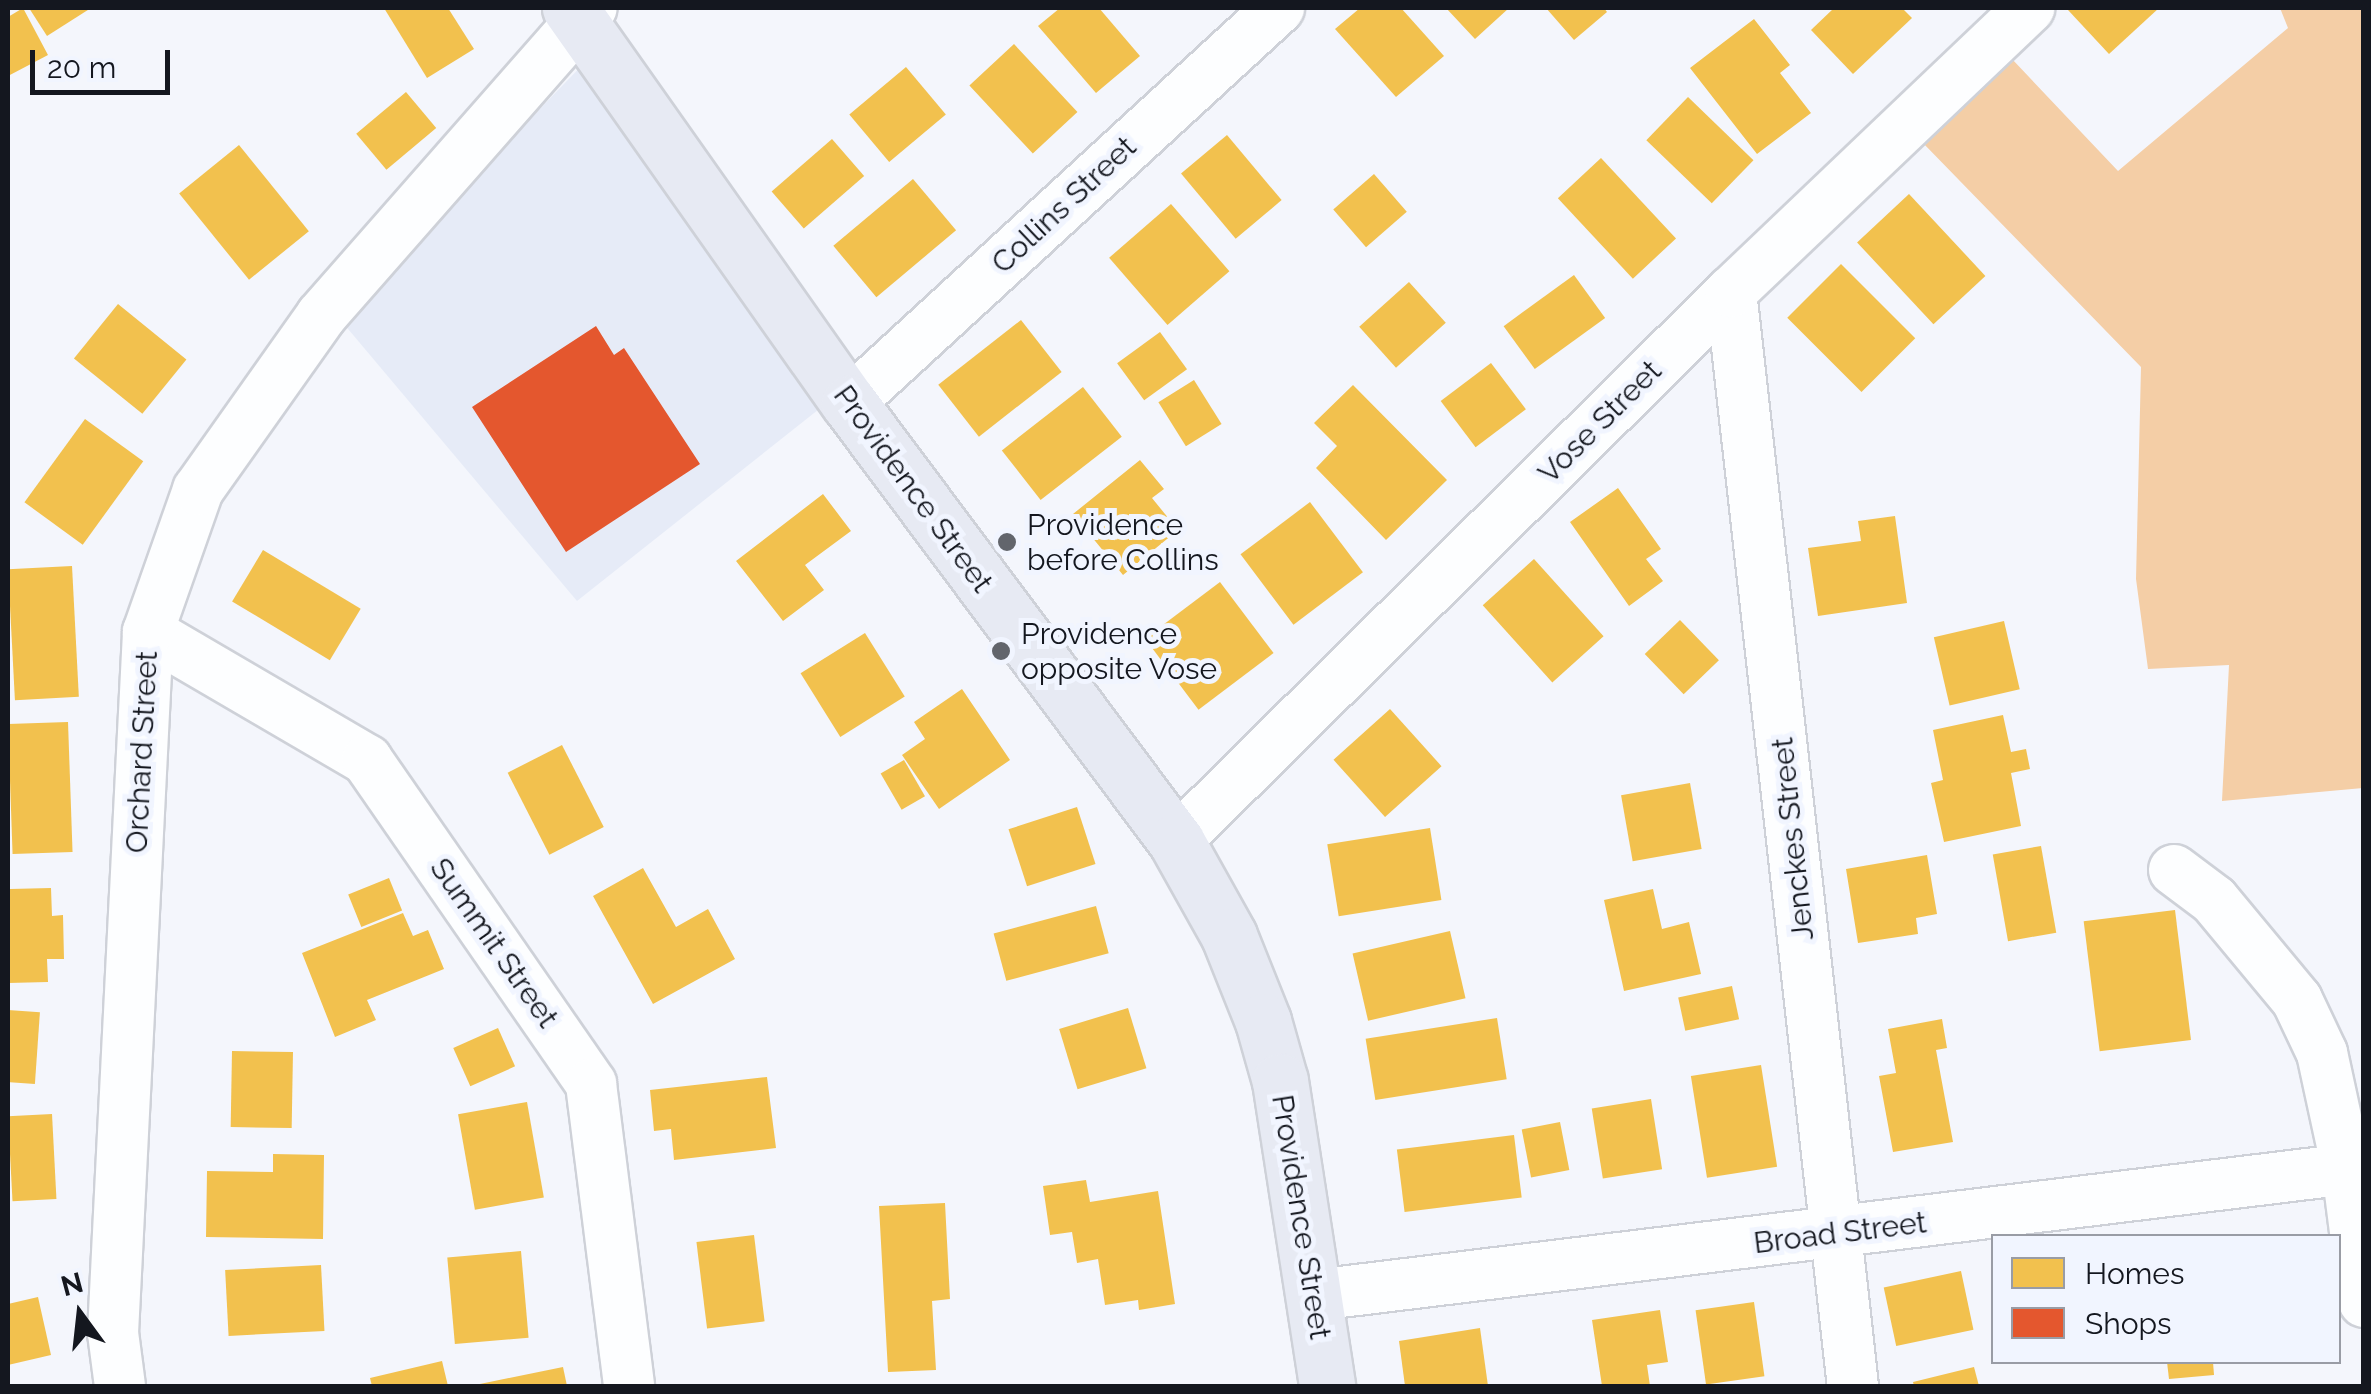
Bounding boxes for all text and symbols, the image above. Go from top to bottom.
scale bar [35,30,175,92]
text: 20 m [47,50,116,85]
street label: Collins Street [984,129,1144,281]
street label: Vose Street [1531,353,1669,491]
street label: Providence Street [826,378,1000,600]
place label: Providence before Collins [1027,507,1219,578]
marker: Providence before Collins [996,531,1018,553]
place label: Providence opposite Vose [1021,616,1218,686]
marker: Providence opposite Vose [990,640,1012,662]
street label: Orchard Street [119,650,165,854]
street label: Jenckes Street [1764,736,1822,942]
street label: Summit Street [422,851,566,1035]
street label: Providence Street [1264,1092,1338,1342]
street label: Broad Street [1752,1205,1928,1261]
legend [1991,1234,2341,1364]
text: Homes [2085,1256,2184,1291]
north arrow [30,1264,130,1364]
text: N [58,1266,87,1303]
text: Shops [2085,1306,2172,1341]

